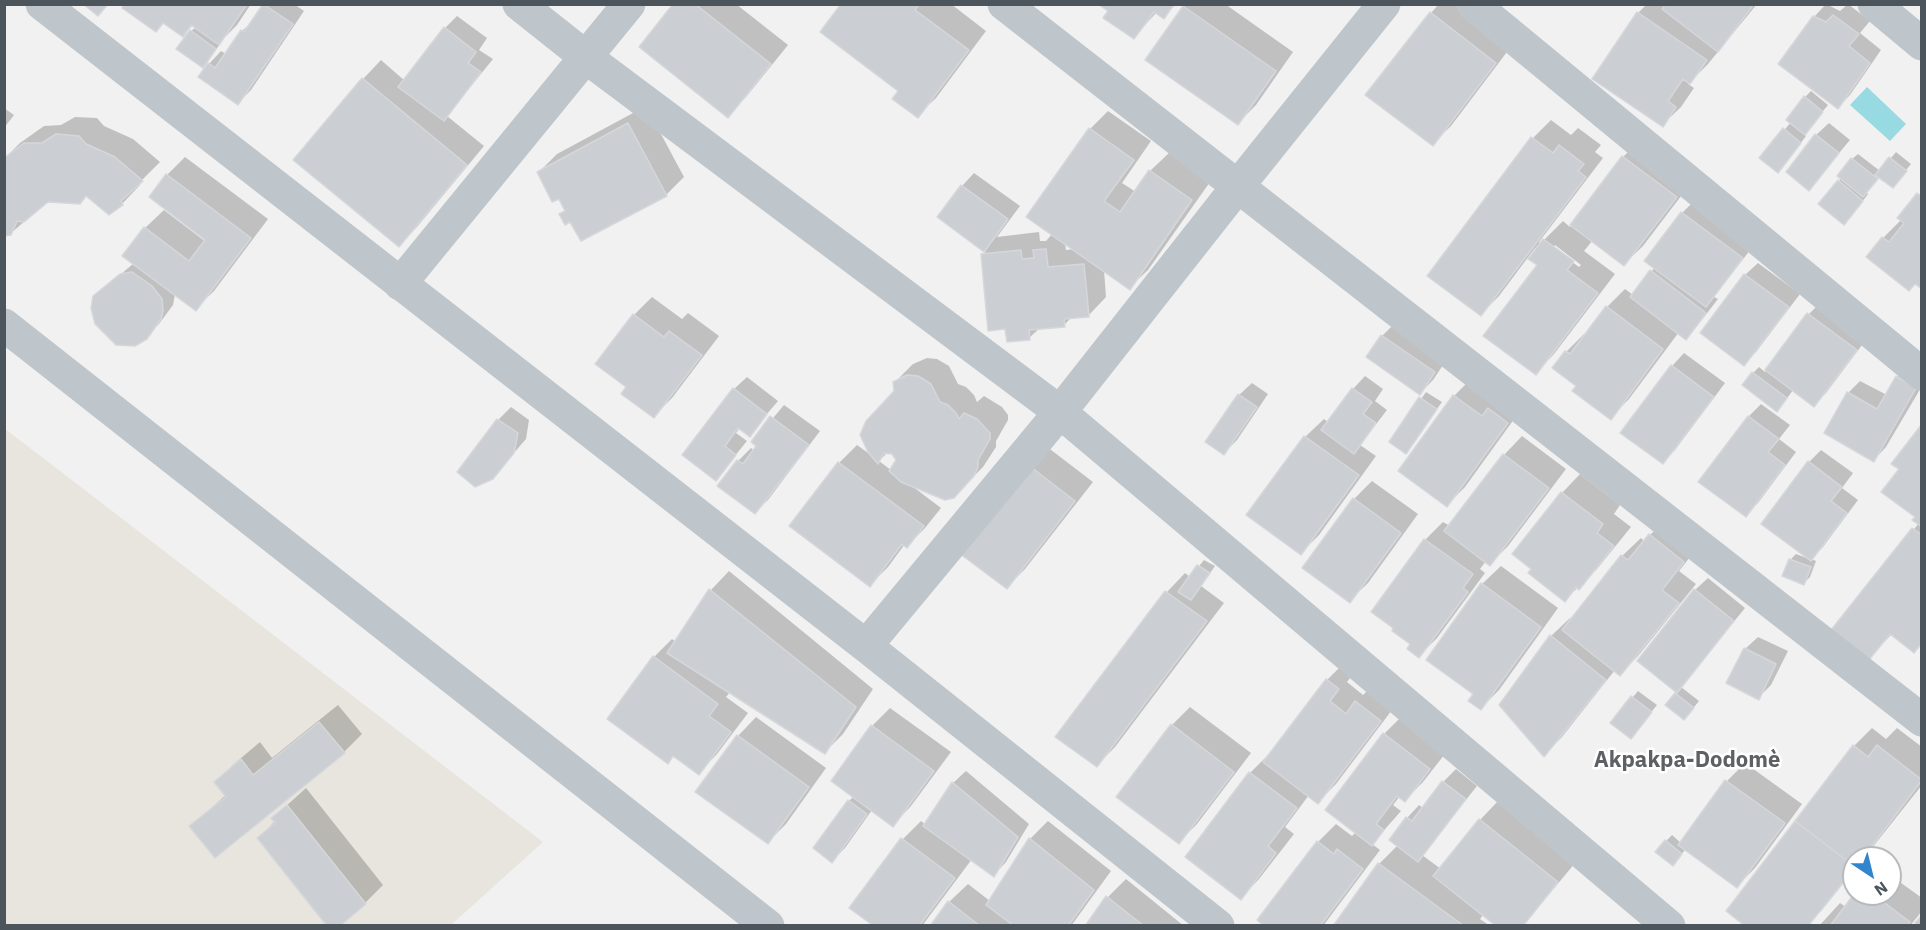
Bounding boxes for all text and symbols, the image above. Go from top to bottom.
district label: Akpakpa-Dodomè [1594,748,1780,774]
north arrow [1842,846,1902,906]
text: N [1871,878,1892,901]

